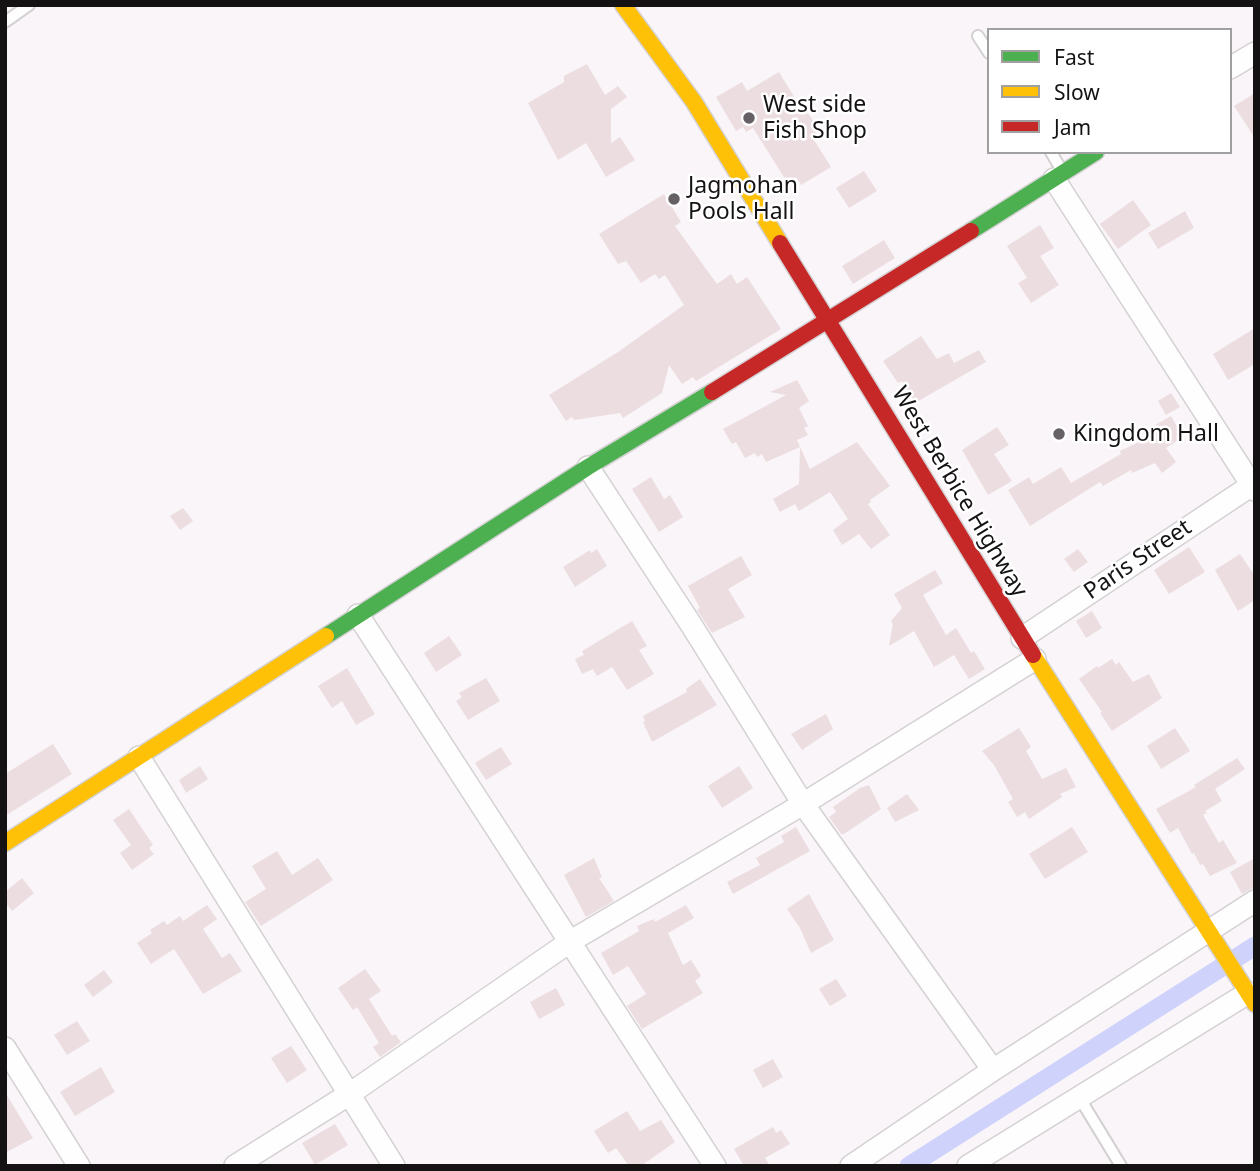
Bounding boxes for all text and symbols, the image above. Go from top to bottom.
legend [987,28,1232,154]
text: Fast [1054,43,1094,71]
text: Slow [1054,78,1100,106]
place label: West side Fish Shop [763,91,867,145]
marker: West side Fish Shop [741,110,757,126]
text: Jam [1054,113,1091,141]
place label: Jagmohan Pools Hall [688,172,798,226]
marker: Jagmohan Pools Hall [666,191,682,207]
street label: West Berbice Highway [885,382,1033,602]
place label: Kingdom Hall [1073,420,1219,448]
marker: Kingdom Hall [1051,426,1067,442]
street label: Paris Street [1079,514,1197,606]

